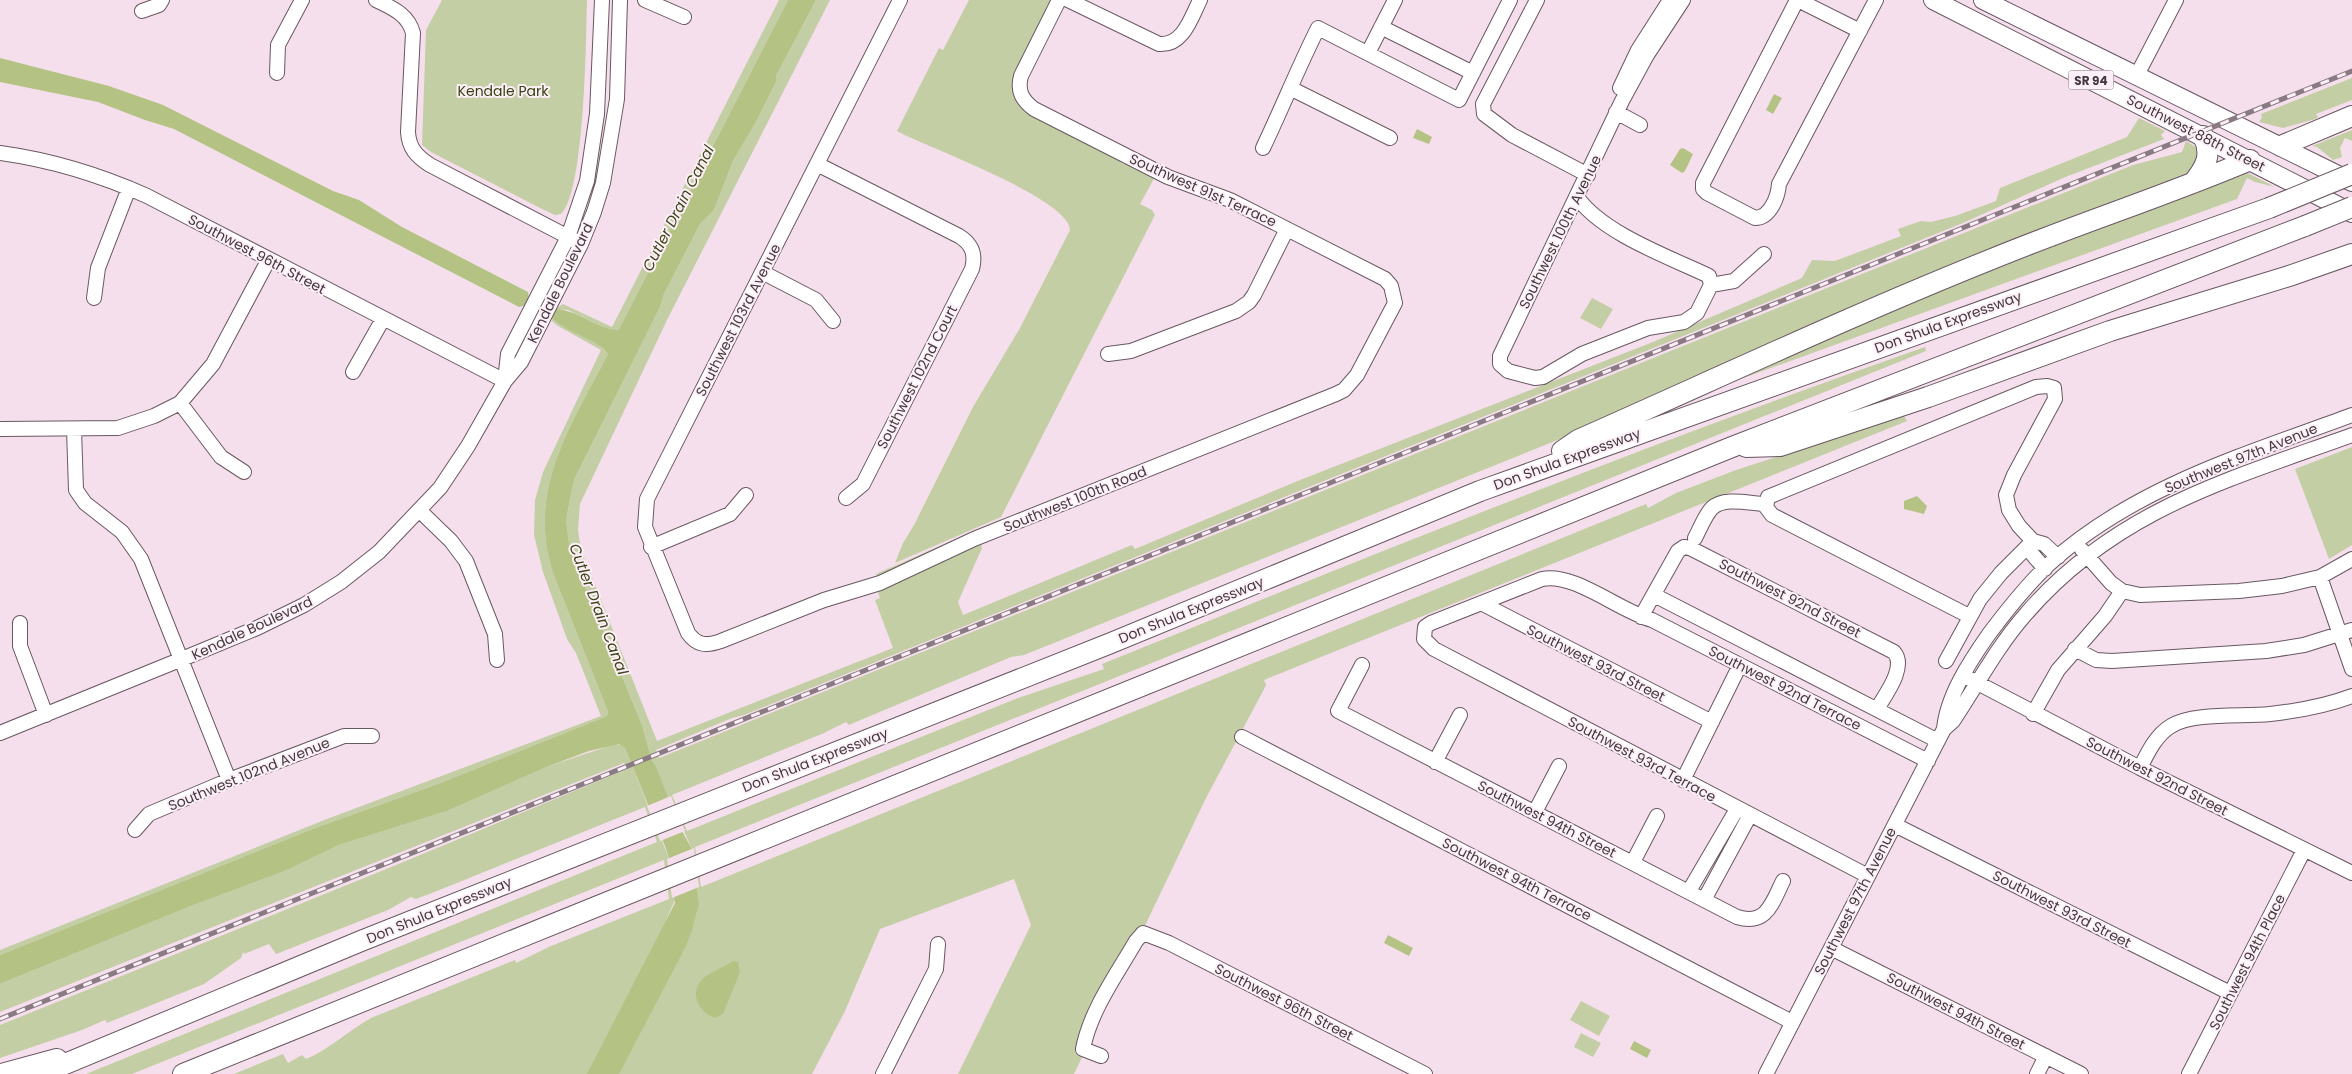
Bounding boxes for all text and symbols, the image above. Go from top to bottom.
road number: SR 94 [2068,70,2114,90]
park label: Kendale Park [458,81,549,101]
street label: Southwest 88th Street [2123,89,2269,177]
water label: Cutler Drain Canal [637,141,719,275]
street label: Southwest 91st Terrace [1126,148,1280,232]
street label: Southwest 100th Avenue [1514,151,1606,312]
street label: Southwest 96th Street [185,209,329,299]
street label: Kendale Boulevard [522,220,598,346]
street label: Southwest 103rd Avenue [691,240,785,400]
street label: Don Shula Expressway [1872,286,2024,358]
street label: Southwest 102nd Court [872,302,962,452]
street label: Southwest 97th Avenue [2162,418,2321,498]
street label: Don Shula Expressway [1491,423,1643,495]
street label: Southwest 100th Road [1000,461,1150,537]
water label: Cutler Drain Canal [564,540,634,678]
street label: Southwest 92nd Street [1716,554,1864,642]
street label: Don Shula Expressway [1115,572,1267,648]
street label: Kendale Boulevard [188,591,316,665]
street label: Southwest 93rd Street [1523,619,1669,707]
street label: Southwest 92nd Terrace [1705,641,1865,735]
street label: Southwest 93rd Terrace [1564,711,1720,807]
street label: Don Shula Expressway [739,723,891,797]
street label: Southwest 102nd Avenue [165,732,333,816]
street label: Southwest 92nd Street [2083,732,2231,820]
street label: Southwest 94th Street [1474,775,1620,863]
street label: Southwest 97th Avenue [1809,823,1901,978]
street label: Southwest 94th Terrace [1439,833,1595,926]
street label: Southwest 93rd Street [1989,865,2135,953]
street label: Don Shula Expressway [363,872,515,948]
street label: Southwest 94th Place [2204,890,2290,1033]
street label: Southwest 96th Street [1211,958,1357,1046]
street label: Southwest 94th Street [1883,967,2029,1055]

